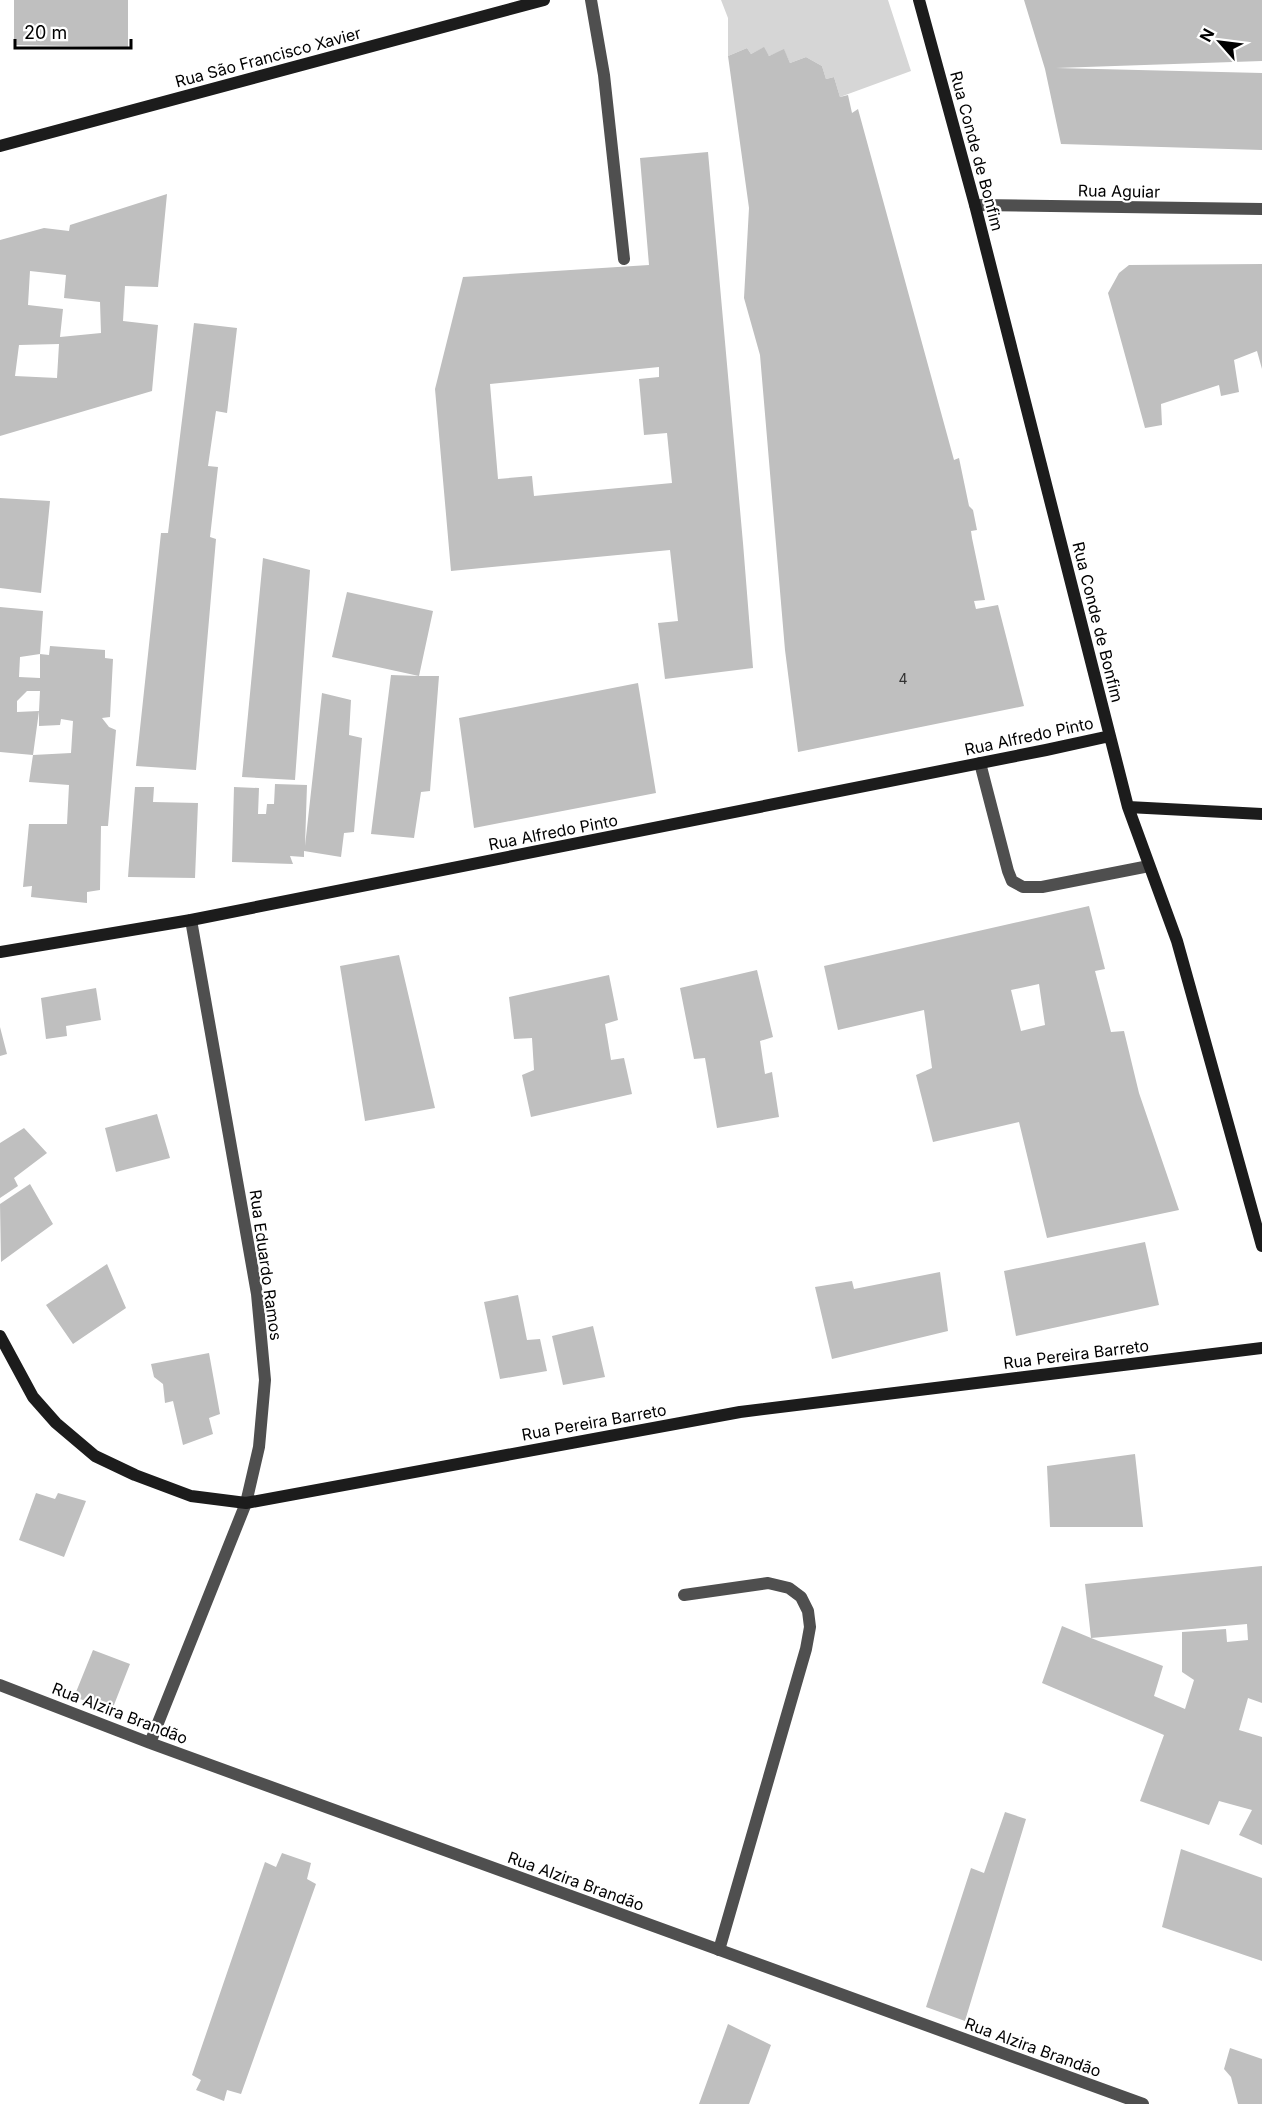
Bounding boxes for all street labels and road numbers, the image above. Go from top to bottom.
street label: Rua São Francisco Xavier [173,23,363,91]
street label: Rua Conde de Bonfim [946,69,1008,233]
street label: Rua Aguiar [1078,180,1160,202]
street label: Rua Conde de Bonfim [1068,540,1128,704]
street label: Rua Alfredo Pinto [963,713,1095,759]
street label: Rua Alfredo Pinto [487,810,619,854]
street label: Rua Eduardo Ramos [246,1188,286,1342]
street label: Rua Pereira Barreto [1002,1335,1150,1373]
street label: Rua Pereira Barreto [520,1399,668,1445]
street label: Rua Alzira Brandão [49,1678,191,1748]
street label: Rua Alzira Brandão [505,1847,647,1915]
street label: Rua Alzira Brandão [962,2013,1104,2081]

